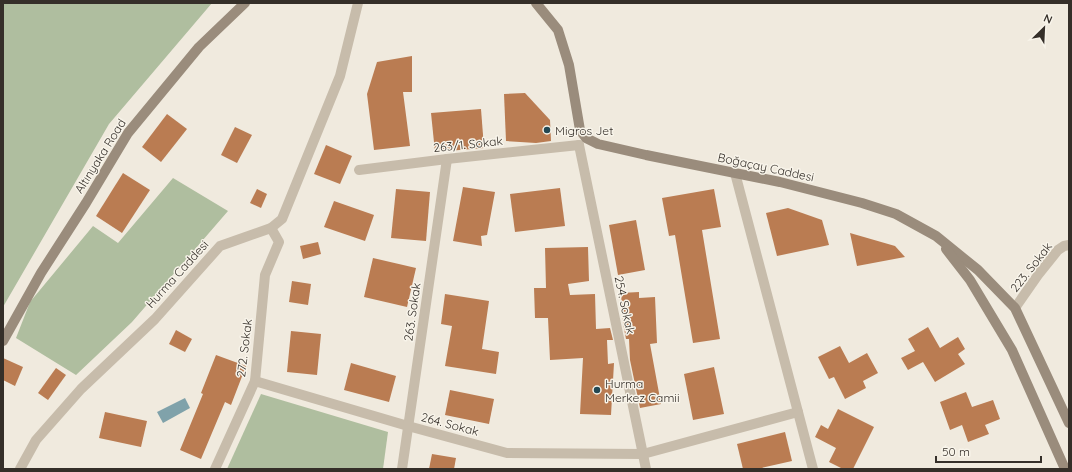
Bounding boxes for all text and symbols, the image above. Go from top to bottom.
north arrow [1024,8,1064,48]
text: N [1042,11,1055,27]
street label: Altınyaka Road [71,116,129,196]
place label: Migros Jet [555,123,613,138]
marker: Migros Jet [542,125,552,135]
street label: 263/1. Sokak [433,133,503,155]
street label: Boğaçay Caddesi [716,149,816,185]
street label: Hurma Caddesi [143,237,211,311]
street label: 223. Sokak [1007,239,1055,295]
street label: 254. Sokak [612,275,638,335]
street label: 263. Sokak [400,282,424,342]
street label: 272. Sokak [233,318,255,378]
place label: Hurma Merkez Camii [605,376,679,405]
marker: Hurma Merkez Camii [592,385,602,395]
street label: 264. Sokak [420,409,480,439]
scale bar [936,438,1041,464]
text: 50 m [942,444,970,459]

